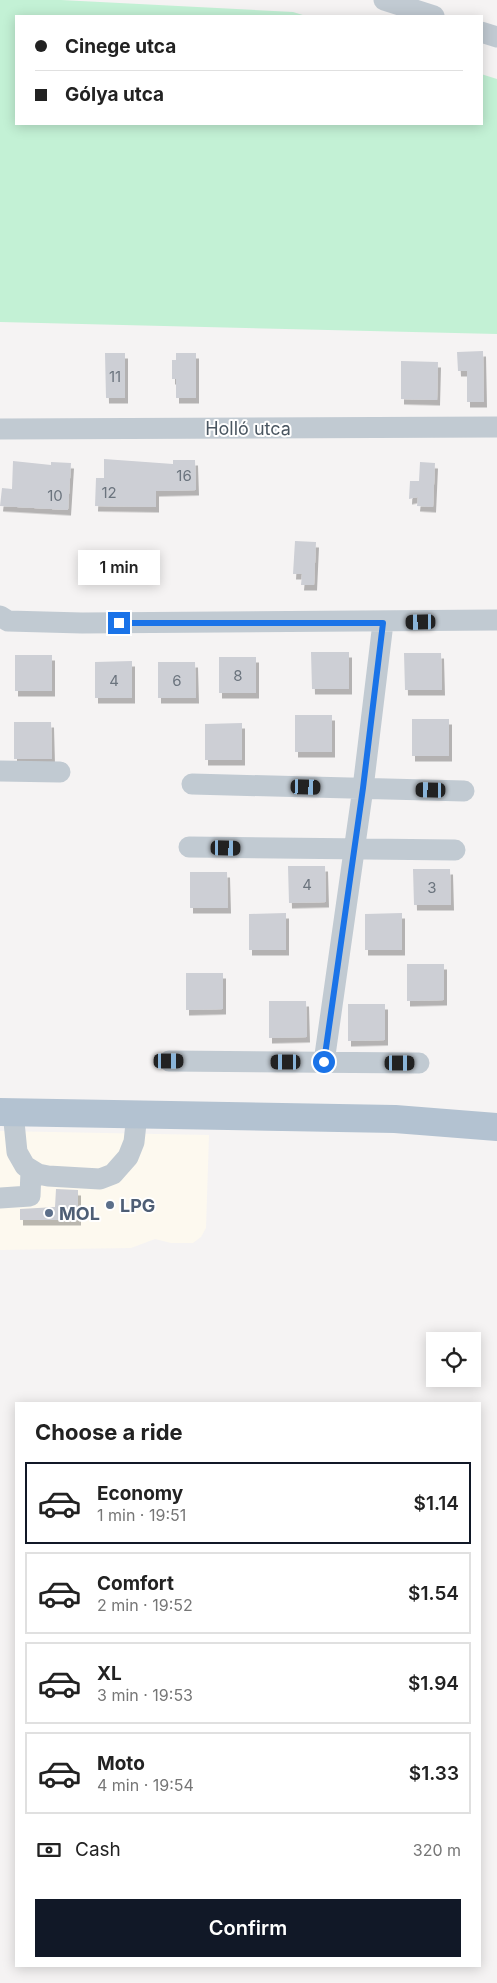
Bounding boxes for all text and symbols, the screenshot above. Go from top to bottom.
text: Cinege utca [65,35,176,58]
text: Gólya utca [65,83,164,106]
house number: 11 [109,367,121,386]
street label: Holló utca [205,418,291,439]
house number: 16 [176,466,192,485]
house number: 12 [101,483,117,502]
house number: 10 [47,486,63,505]
callout: 1 min [78,550,160,586]
text: 1 min [99,557,139,577]
route end [108,612,130,634]
car [405,614,436,630]
house number: 8 [233,666,243,685]
house number: 4 [109,671,119,690]
house number: 6 [172,671,182,690]
car [290,779,321,795]
car [415,782,446,798]
car [210,840,241,856]
house number: 4 [302,875,312,894]
house number: 3 [427,878,437,897]
route start [313,1051,335,1073]
car [154,1054,184,1069]
car [271,1055,301,1070]
car [385,1056,415,1071]
place label: LPG [120,1195,155,1216]
marker: LPG [104,1199,116,1211]
place label: MOL [59,1203,100,1224]
marker: MOL [43,1207,55,1219]
map controls [426,1332,481,1387]
button: locate [426,1332,481,1387]
text: Choose a ride [35,1419,183,1445]
icon: car [37,1481,82,1526]
text: Economy [97,1482,183,1505]
text: $1.14 [414,1492,459,1515]
text: 1 min · 19:51 [97,1505,186,1525]
icon: car [37,1571,82,1616]
text: Comfort [97,1572,174,1595]
text: $1.54 [408,1582,459,1605]
text: 2 min · 19:52 [97,1595,193,1615]
icon: car [37,1661,82,1706]
text: XL [97,1662,122,1685]
text: $1.94 [408,1672,459,1695]
text: 3 min · 19:53 [97,1685,193,1705]
icon: car [37,1751,82,1796]
text: Moto [97,1752,145,1775]
text: $1.33 [409,1762,459,1785]
text: 4 min · 19:54 [97,1775,194,1795]
icon: cash [35,1836,63,1864]
text: Cash [75,1838,121,1861]
text: 320 m [413,1840,461,1860]
button: Confirm [35,1899,461,1957]

